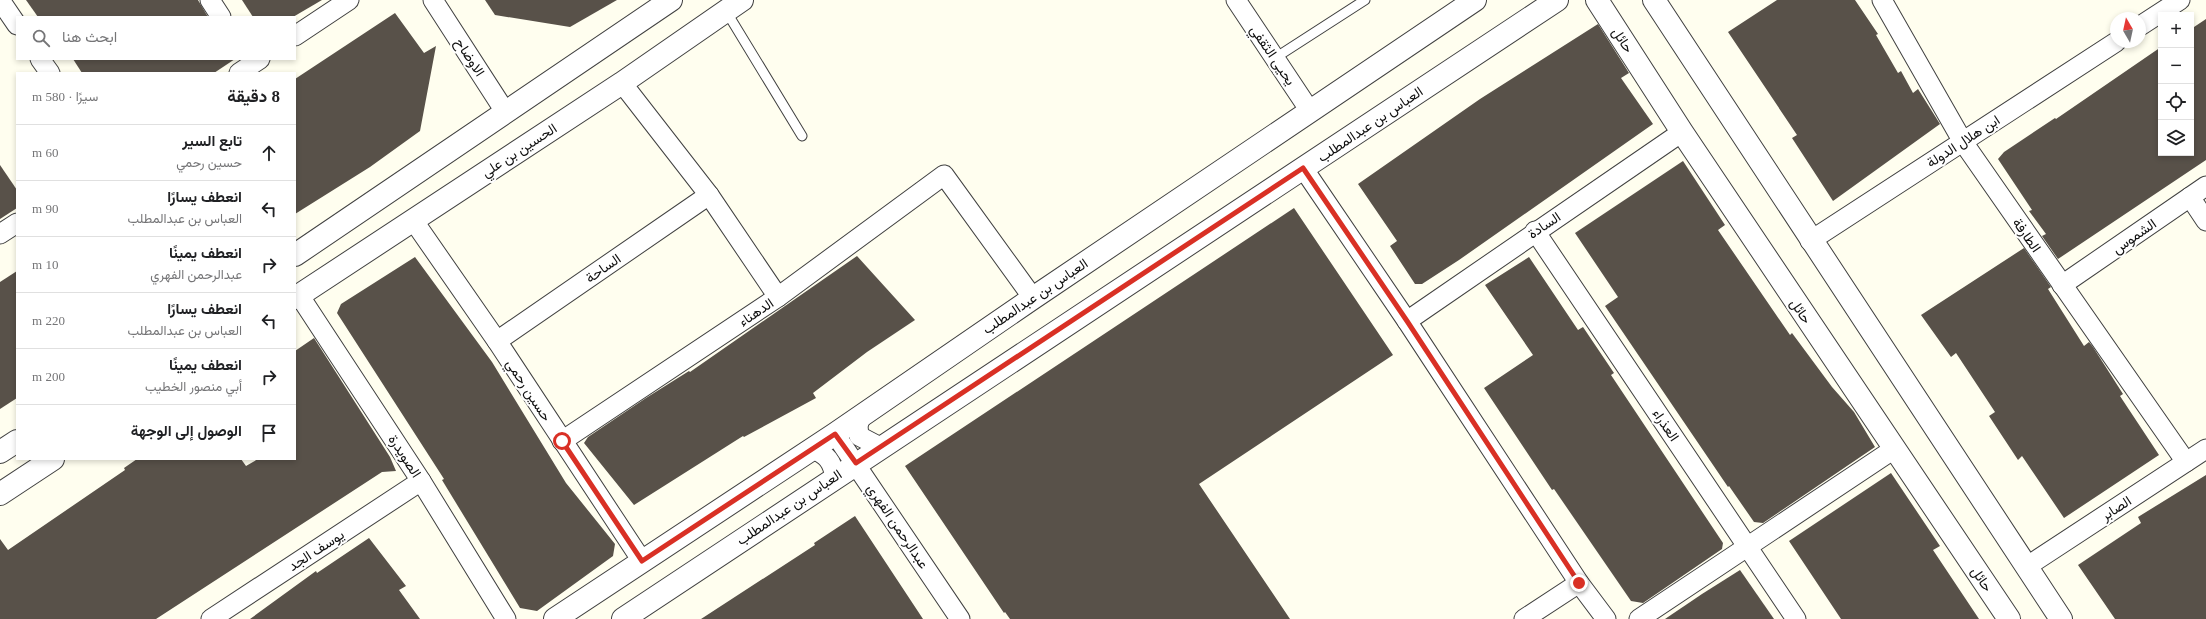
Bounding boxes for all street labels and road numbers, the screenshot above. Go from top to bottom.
street label: يحيى الثقفي [1244,22,1298,90]
street label: حائل [1608,25,1636,56]
street label: الاوضاح [449,36,487,81]
street label: العباس بن عبدالمطلب [1315,84,1426,166]
street label: ابن هلال الدولة [1924,112,2004,172]
street label: الحسين بن علي [479,121,562,184]
street label: السادة [1525,209,1563,242]
street label: الطارفة [2009,215,2044,256]
street label: الشموس [2110,216,2160,258]
street label: الساحة [583,251,624,286]
street label: العباس بن عبدالمطلب [980,256,1091,338]
street label: الدهناء [736,295,776,329]
street label: حائل [1786,296,1814,327]
street label: حسين رحمي [500,357,554,426]
street label: العذراء [1649,406,1682,445]
street label: الصويدرة [384,432,424,481]
street label: العباس بن عبدالمطلب [734,467,845,549]
street label: عبدالرحمن الفهري [860,481,931,574]
street label: الصابر [2098,493,2135,525]
street label: يوسف الجد [286,527,347,575]
street label: حائل [1967,564,1995,595]

